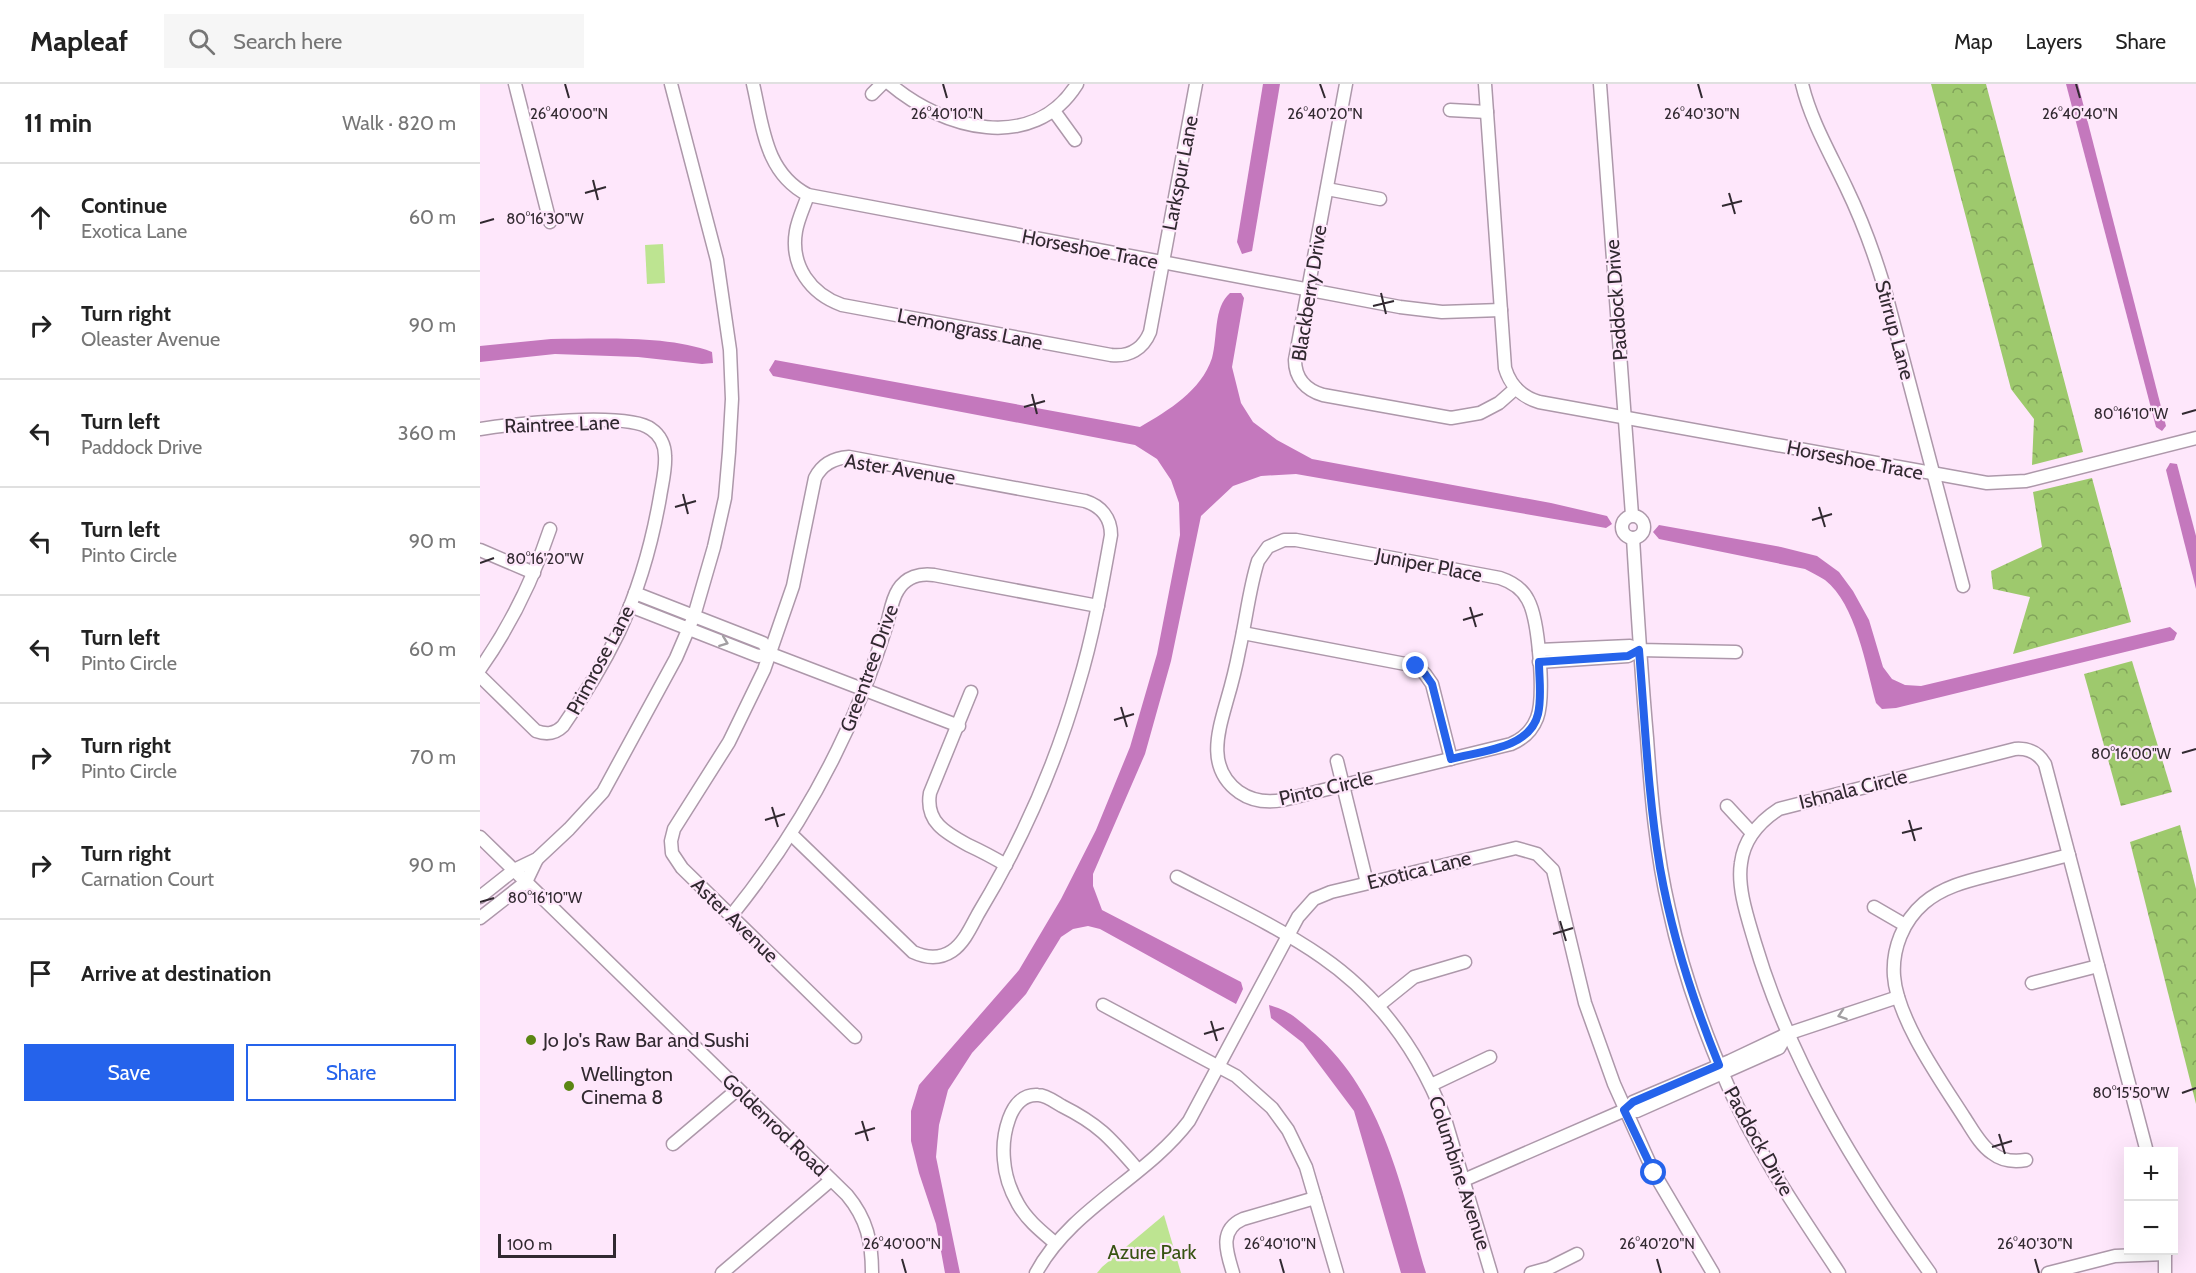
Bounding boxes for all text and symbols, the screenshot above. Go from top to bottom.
search box [164,14,584,68]
text: Mapleaf [30,24,128,58]
icon: search [185,25,218,58]
text: Search here [233,28,342,55]
text: Map [1954,29,1993,54]
text: Layers [2026,29,2082,54]
text: Share [2115,29,2166,54]
text: 26°40'00"N [530,105,608,123]
text: 26°40'10"N [911,105,983,123]
text: 26°40'20"N [1287,105,1363,123]
text: 26°40'30"N [1664,105,1740,123]
text: 26°40'40"N [2042,105,2118,123]
text: 11 min [24,107,92,139]
text: Walk · 820 m [342,111,456,135]
street label: Larkspur Lane [1157,113,1203,233]
text: Continue [81,192,167,219]
icon: ahead [24,201,57,234]
text: 60 m [409,205,456,229]
text: 80°16'30"W [506,210,585,228]
text: Exotica Lane [81,219,187,243]
street label: Blackberry Drive [1286,223,1332,363]
street label: Horseshoe Trace [1020,224,1160,274]
street label: Paddock Drive [1600,239,1632,361]
street label: Stirrup Lane [1870,278,1920,382]
text: Turn right [81,300,171,327]
street label: Lemongrass Lane [895,303,1045,355]
icon: right [24,309,57,342]
text: 90 m [409,313,456,337]
text: Oleaster Avenue [81,327,220,351]
text: 80°16'10"W [2094,405,2169,423]
text: Turn left [81,408,160,435]
street label: Raintree Lane [504,410,620,438]
icon: left [24,417,57,450]
text: 360 m [398,421,456,445]
text: Paddock Drive [81,435,202,459]
street label: Horseshoe Trace [1785,435,1925,485]
street label: Aster Avenue [843,448,957,490]
text: Turn left [81,516,160,543]
icon: left [24,525,57,558]
text: 90 m [409,529,456,553]
text: Pinto Circle [81,543,177,567]
street label: Juniper Place [1373,543,1484,587]
text: 80°16'20"W [506,550,584,568]
street label: Primrose Lane [561,601,639,719]
street label: Greentree Drive [835,601,903,735]
text: Turn left [81,624,160,651]
icon: left [24,633,57,666]
one-way arrow [718,635,729,647]
text: 60 m [409,637,456,661]
text: Pinto Circle [81,651,177,675]
route end [1402,652,1428,678]
text: Turn right [81,732,171,759]
icon: right [24,741,57,774]
text: 70 m [410,745,456,769]
text: 80°16'00"W [2091,745,2172,763]
text: Pinto Circle [81,759,177,783]
street label: Ishnala Circle [1796,764,1910,814]
street label: Pinto Circle [1277,766,1375,810]
text: Turn right [81,840,171,867]
street label: Exotica Lane [1365,846,1473,894]
icon: right [24,849,57,882]
text: 90 m [409,853,456,877]
text: Carnation Court [81,867,214,891]
street label: Aster Avenue [686,873,784,967]
text: 80°16'10"W [508,889,583,907]
icon: arrive [24,957,57,990]
text: Arrive at destination [81,960,271,987]
one-way arrow [1837,1008,1848,1021]
place label: Jo Jo's Raw Bar and Sushi [542,1028,749,1052]
marker: Jo Jo's Raw Bar and Sushi [524,1033,538,1047]
button: Save [24,1044,234,1101]
button: Share [246,1044,456,1101]
place label: Wellington Cinema 8 [581,1062,673,1109]
street label: Goldenrod Road [717,1069,833,1181]
marker: Wellington Cinema 8 [562,1079,576,1093]
street label: Paddock Drive [1719,1082,1799,1200]
text: 80°15'50"W [2092,1084,2170,1102]
street label: Columbine Avenue [1424,1093,1496,1253]
map controls [2124,1147,2178,1255]
button: + [2124,1147,2178,1201]
route start [1640,1159,1666,1185]
button: − [2124,1201,2178,1255]
scale bar [498,1231,616,1258]
text: 100 m [507,1235,552,1254]
text: 26°40'00"N [863,1235,941,1253]
text: 26°40'10"N [1244,1235,1316,1253]
text: 26°40'20"N [1619,1235,1695,1253]
text: 26°40'30"N [1997,1235,2073,1253]
park label: Azure Park [1107,1240,1197,1264]

